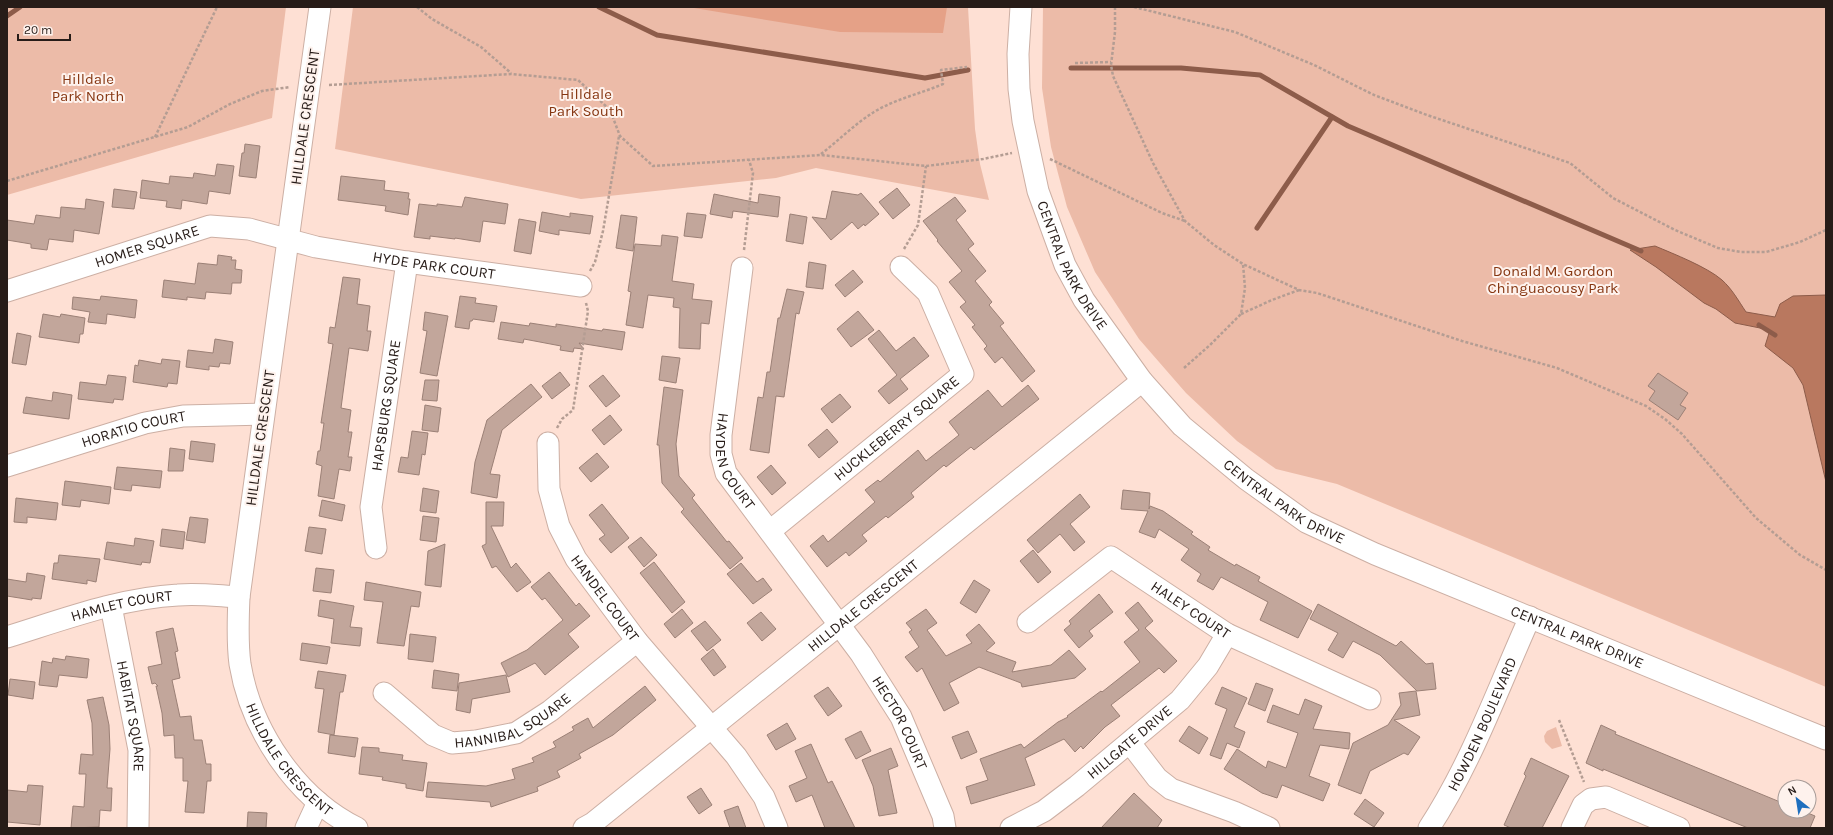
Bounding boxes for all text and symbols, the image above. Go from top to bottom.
scale bar [18,16,70,42]
text: 20 m [24,23,52,37]
street label: HILLDALE CRESCENT [287,47,324,186]
park label: Hilldale Park North [52,70,124,105]
park label: Hilldale Park South [548,85,624,120]
street label: CENTRAL PARK DRIVE [1033,198,1111,333]
street label: HOMER SQUARE [93,221,201,271]
street label: HYDE PARK COURT [371,247,497,283]
park label: Donald M. Gordon Chinguacousy Park [1487,262,1619,297]
street label: HAPSBURG SQUARE [367,339,404,472]
street label: HILLDALE CRESCENT [242,368,279,507]
street label: HUCKLEBERRY SQUARE [830,372,963,484]
street label: HORATIO COURT [79,407,188,451]
street label: HAYDEN COURT [712,412,759,513]
street label: CENTRAL PARK DRIVE [1220,455,1348,548]
street label: HANDEL COURT [567,551,643,645]
street label: HILLDALE CRESCENT [804,555,922,656]
street label: HALEY COURT [1148,577,1234,643]
street label: HAMLET COURT [69,586,173,625]
street label: CENTRAL PARK DRIVE [1508,602,1646,672]
street label: HOWDEN BOULEVARD [1444,654,1520,794]
street label: HABITAT SQUARE [113,659,149,772]
street label: HECTOR COURT [868,673,931,773]
street label: HANNIBAL SQUARE [454,689,574,752]
street label: HILLDALE CRESCENT [242,700,337,820]
street label: HILLGATE DRIVE [1083,701,1176,783]
north arrow [1777,779,1817,819]
text: N [1786,783,1799,798]

